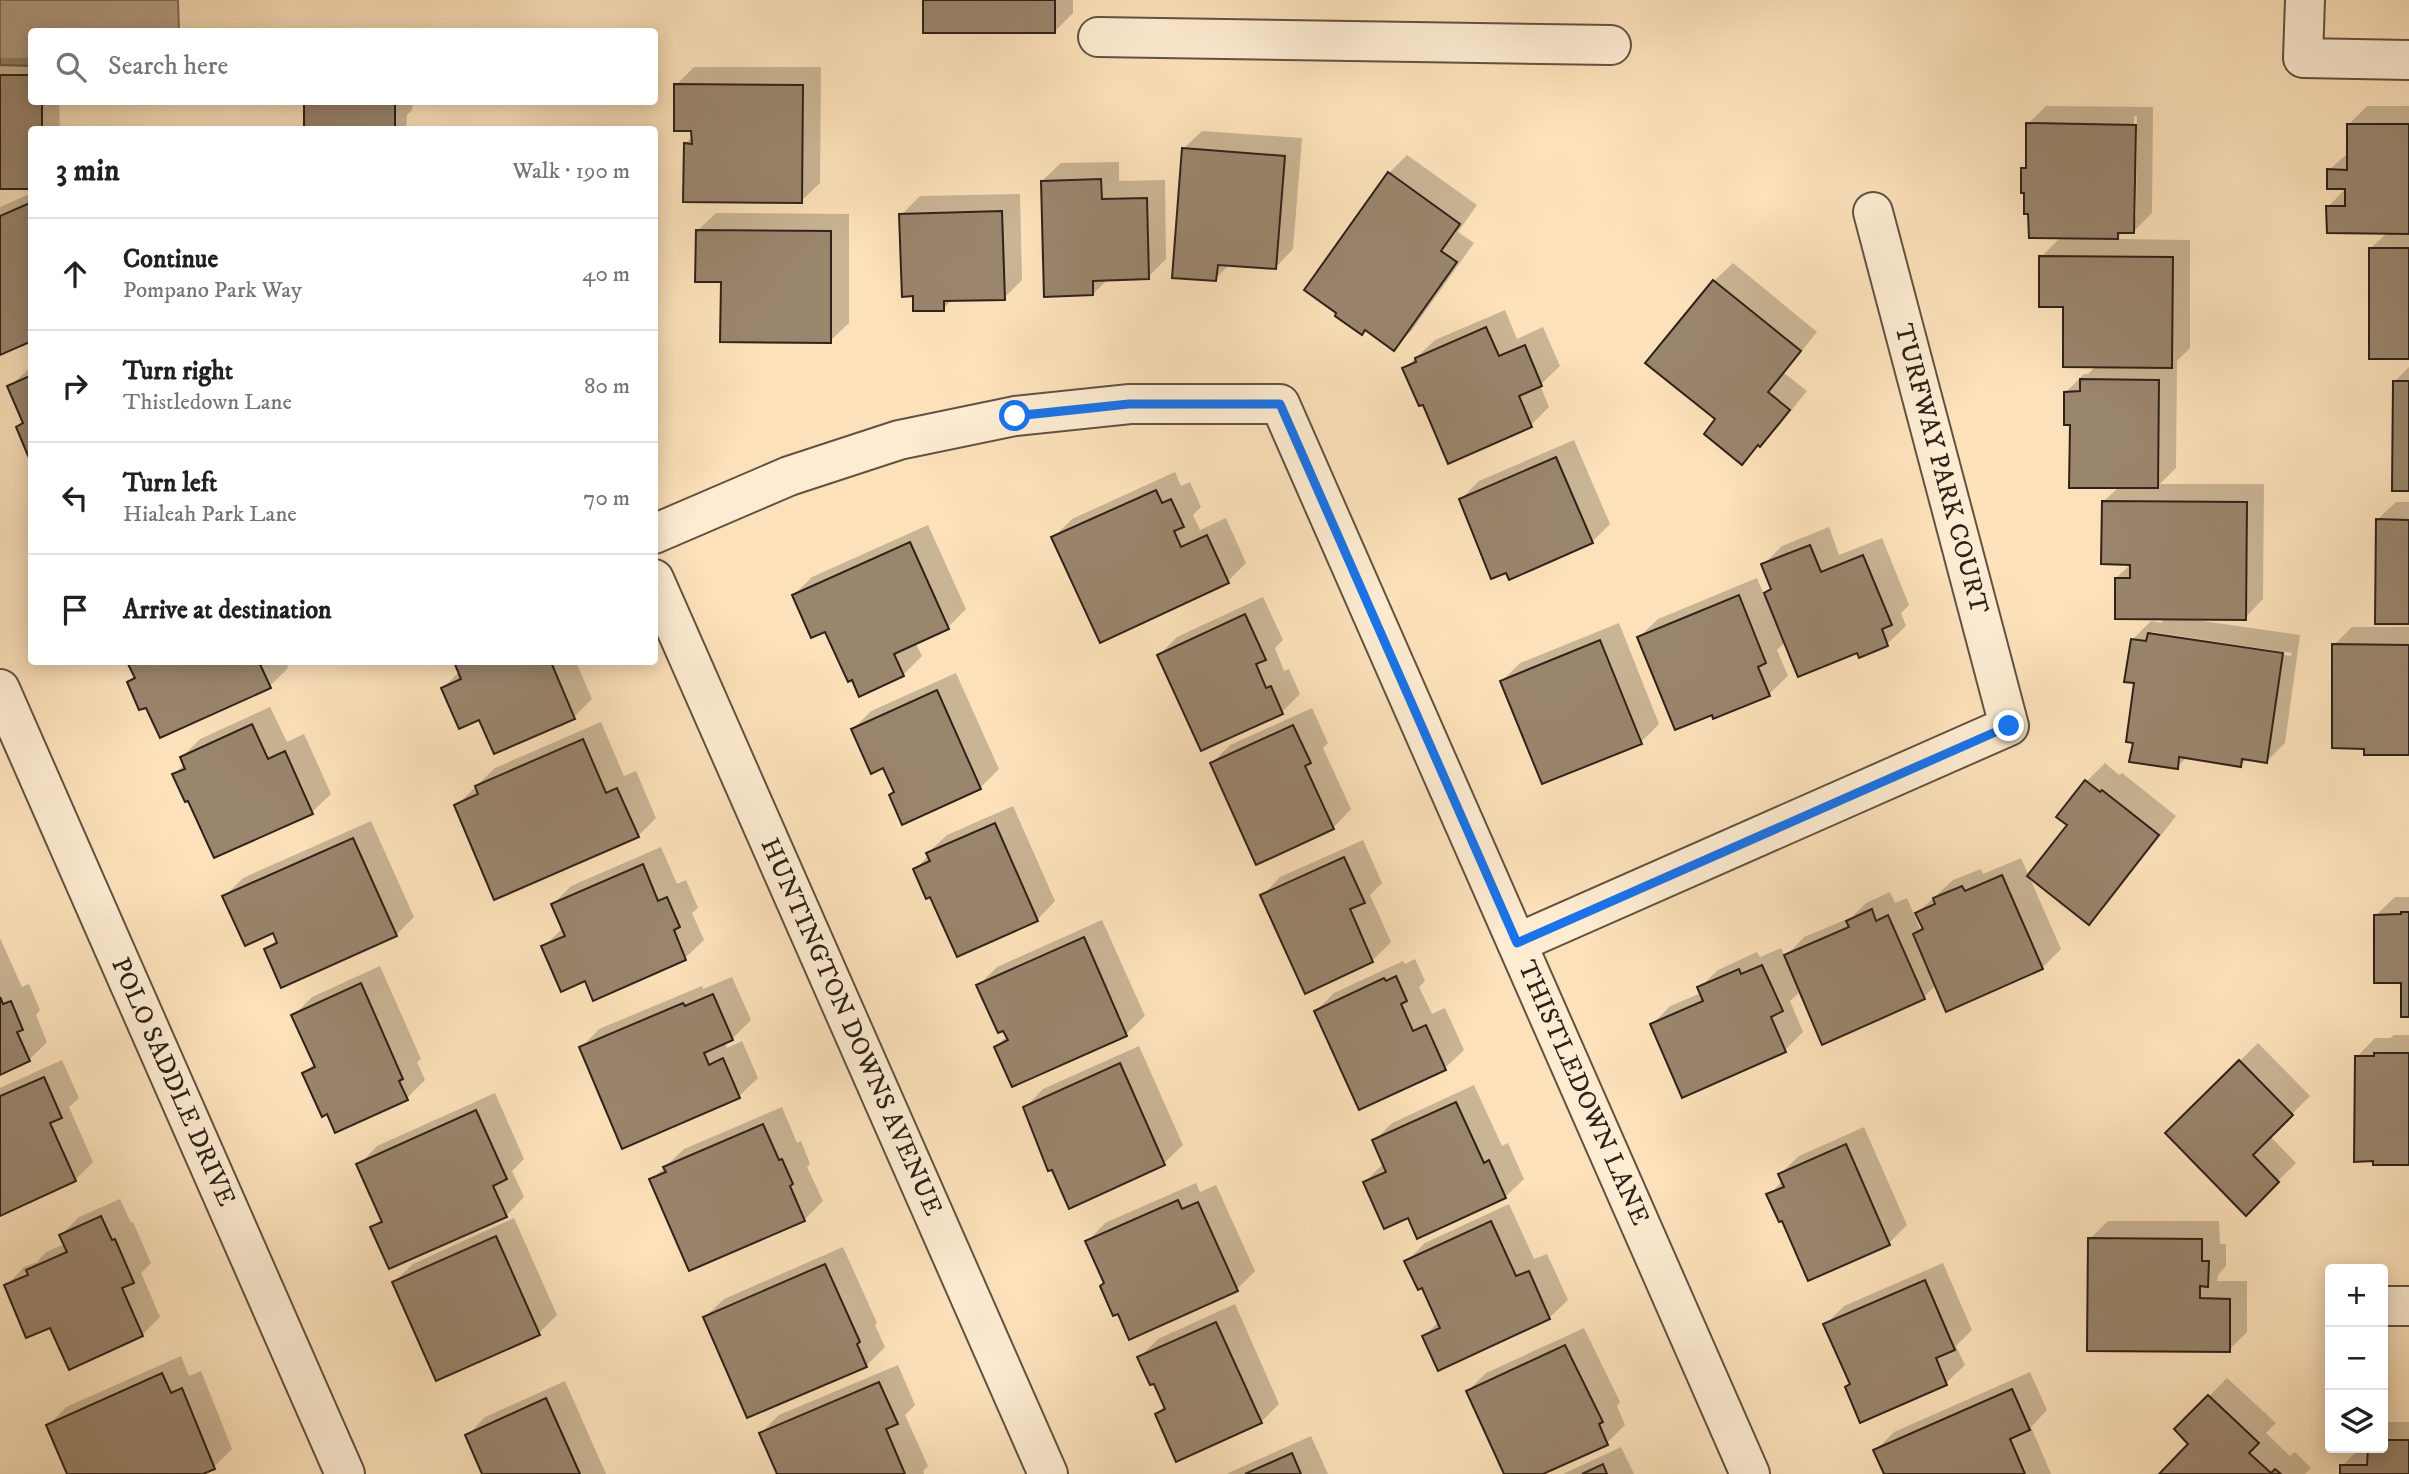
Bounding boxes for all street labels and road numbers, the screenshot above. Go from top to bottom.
street label: TURFWAY PARK COURT [1886,320,1996,618]
street label: HUNTINGTON DOWNS AVENUE [753,833,949,1221]
street label: POLO SADDLE DRIVE [103,952,243,1212]
street label: THISTLEDOWN LANE [1510,955,1656,1231]

